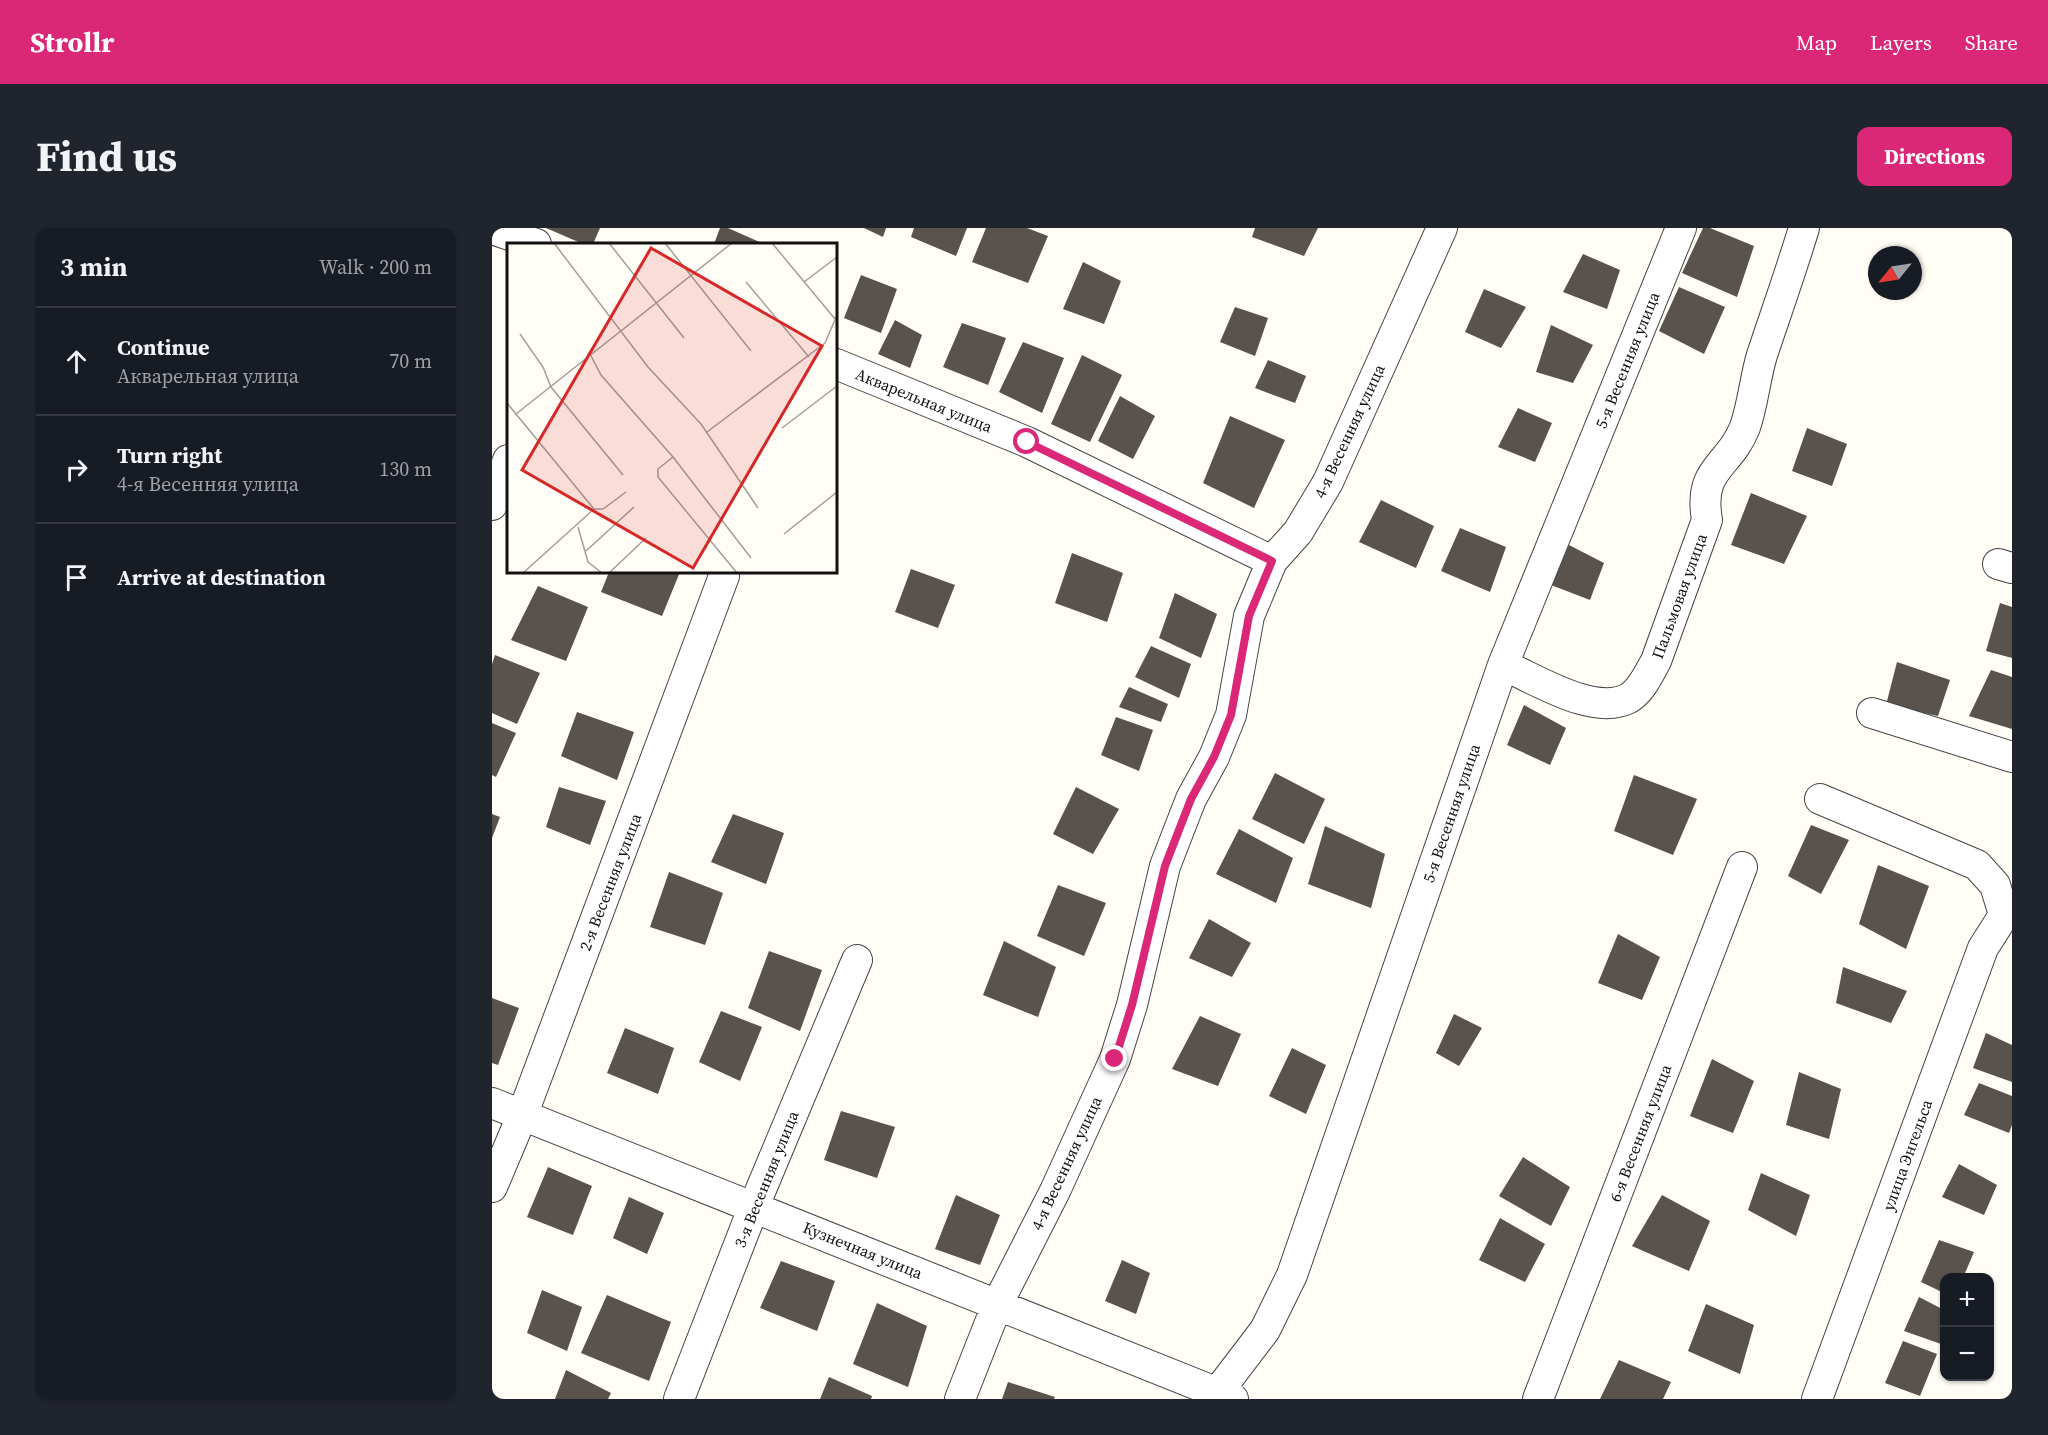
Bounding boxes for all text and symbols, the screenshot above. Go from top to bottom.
text: Strollr [30,23,114,61]
text: Map [1796,28,1837,57]
text: Layers [1870,28,1932,57]
text: Share [1965,28,2018,57]
text: Find us [36,127,177,185]
button: Directions [1857,127,2012,186]
inset map [507,243,837,573]
north arrow [1868,246,1922,300]
text: 3 min [60,249,127,285]
text: Walk · 200 m [319,253,432,281]
street label: 5-я Весенняя улица [1590,288,1665,432]
text: Continue [117,332,210,362]
icon: ahead [60,345,93,378]
text: 70 m [389,347,432,375]
street label: 4-я Весенняя улица [1308,360,1390,502]
text: Акварельная улица [117,362,299,390]
street label: Акварельная улица [852,363,996,438]
route start [1013,428,1039,454]
text: Turn right [117,440,222,470]
icon: right [60,453,93,486]
text: 130 m [379,455,432,483]
text: 4-я Весенняя улица [117,470,299,498]
street label: Пальмовая улица [1646,530,1712,662]
icon: arrive [60,561,93,594]
text: Arrive at destination [117,562,326,592]
street label: 5-я Весенняя улица [1417,740,1485,885]
street label: 2-я Весенняя улица [574,809,647,954]
route end [1101,1045,1127,1071]
street label: 6-я Весенняя улица [1604,1060,1677,1205]
street label: 4-я Весенняя улица [1025,1092,1107,1234]
street label: улица Энгельса [1877,1095,1938,1214]
street label: 3-я Весенняя улица [729,1107,804,1251]
street label: Кузнечная улица [800,1216,927,1284]
map controls [1940,1273,1994,1381]
button: + [1940,1273,1994,1327]
button: − [1940,1327,1994,1381]

